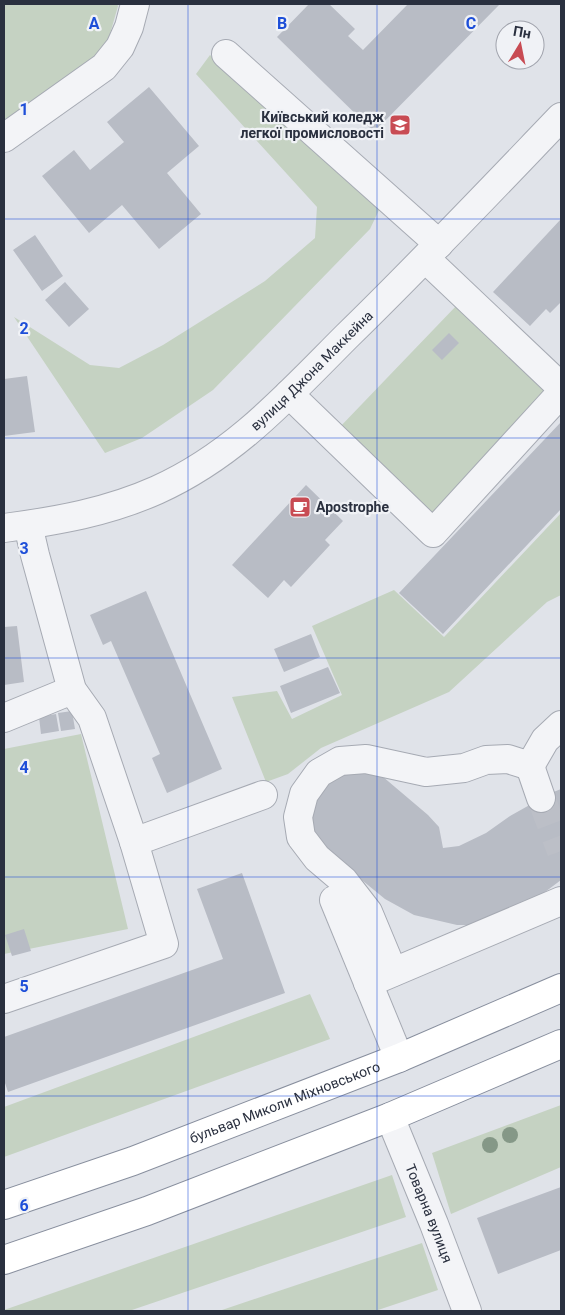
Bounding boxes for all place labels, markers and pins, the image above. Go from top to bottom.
place label: Київський коледж легкої промисловості [240,109,384,141]
school or university icon: Київський коледж легкої промисловості [388,113,412,137]
cafe icon: Apostrophe [288,495,312,519]
place label: Apostrophe [316,499,389,515]

